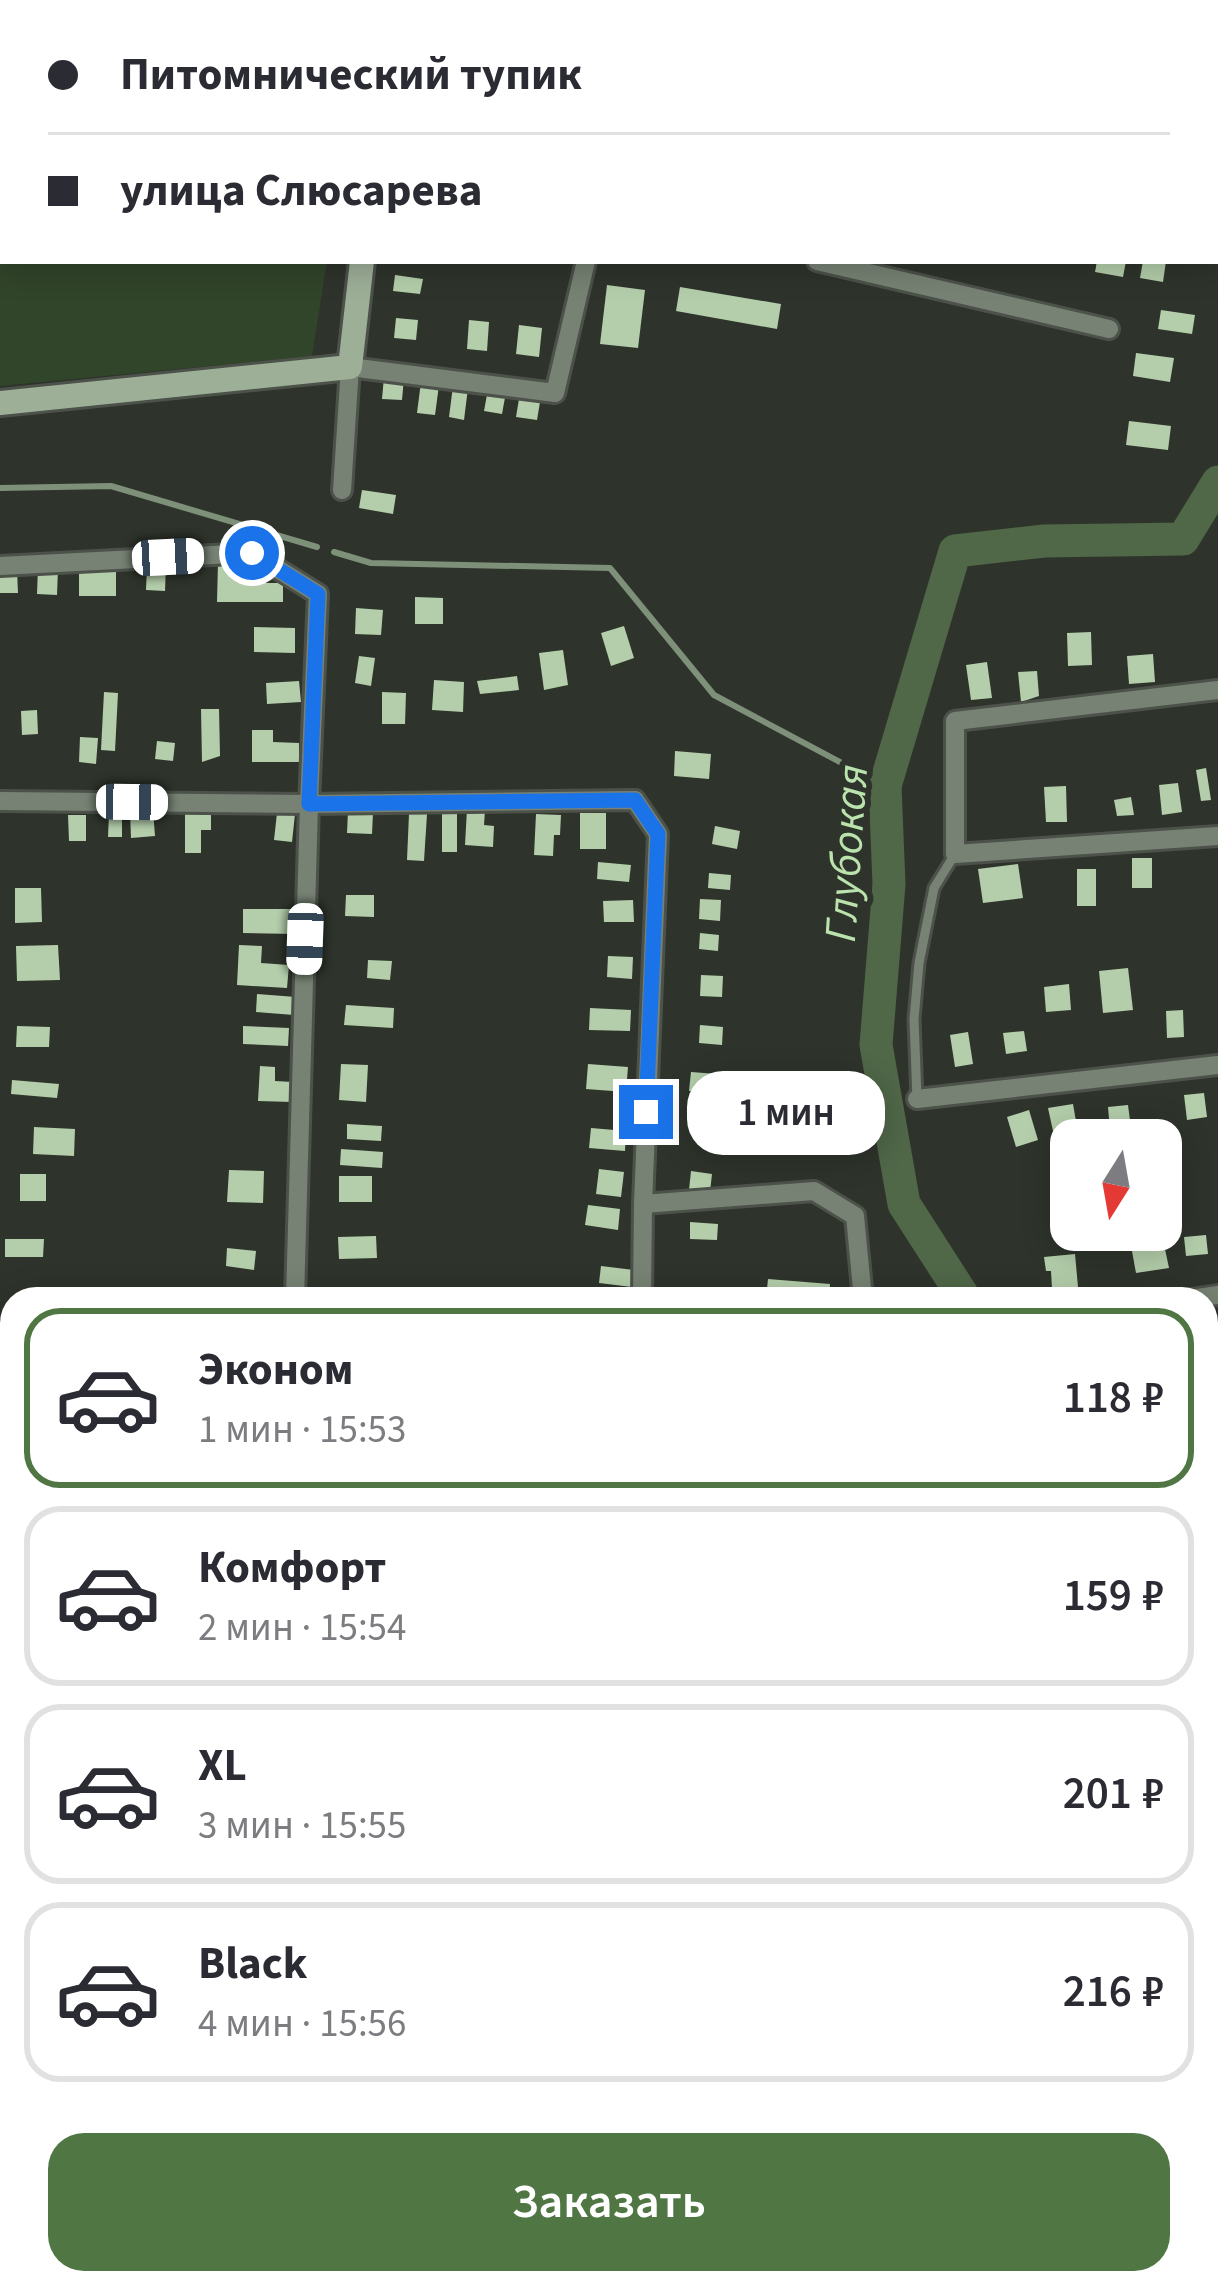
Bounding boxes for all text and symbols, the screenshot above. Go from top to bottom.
text: Питомнический тупик [120,43,582,107]
text: улица Слюсарева [120,159,482,223]
route start [225,526,279,580]
car [131,537,205,577]
water label: Глубокая [809,762,885,944]
car [96,783,168,821]
car [286,902,324,976]
callout: 1 мин [688,1070,886,1154]
route end [619,1085,673,1139]
text: 1 мин [737,1085,835,1141]
north arrow [1050,1119,1182,1251]
map controls [1050,1119,1182,1251]
text: Эконом [198,1338,354,1402]
icon: car [54,1344,162,1452]
text: 118 ₽ [1063,1366,1164,1430]
text: 1 мин · 15:53 [198,1402,406,1458]
text: Комфорт [198,1536,386,1600]
icon: car [54,1542,162,1650]
text: 159 ₽ [1063,1564,1164,1628]
text: 2 мин · 15:54 [198,1600,406,1656]
text: XL [198,1734,247,1798]
icon: car [54,1740,162,1848]
text: 201 ₽ [1063,1762,1164,1826]
text: 3 мин · 15:55 [198,1798,406,1854]
text: Black [198,1932,308,1996]
icon: car [54,1938,162,2046]
text: 216 ₽ [1063,1960,1164,2024]
text: 4 мин · 15:56 [198,1996,406,2052]
button: Заказать [48,2133,1170,2271]

